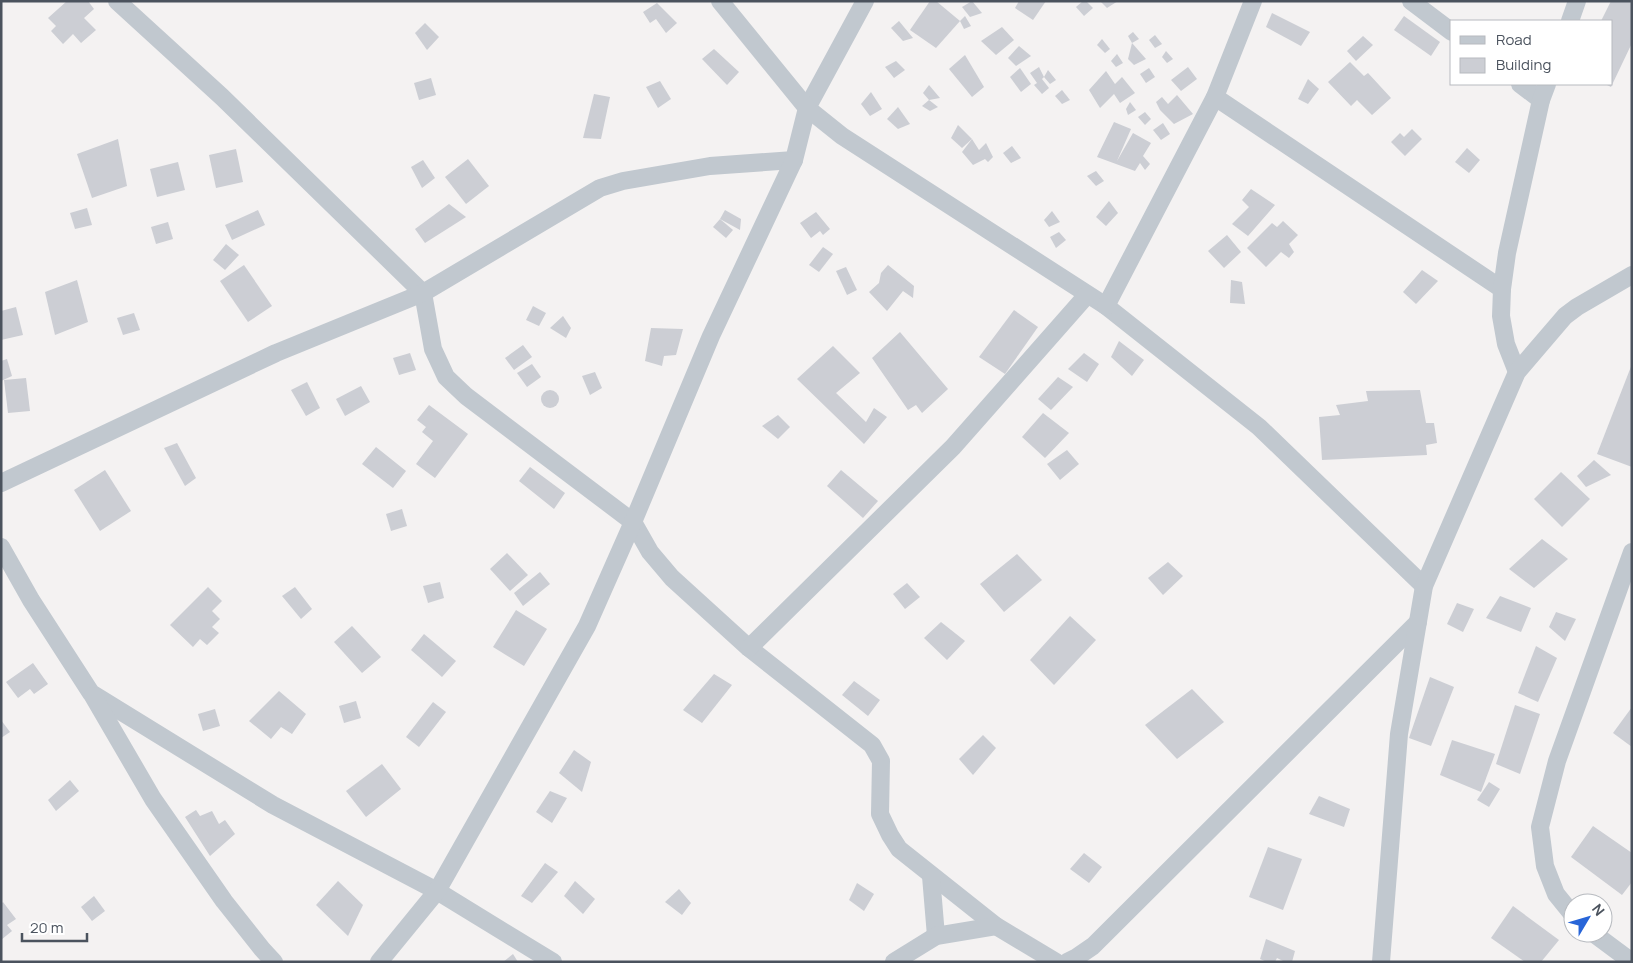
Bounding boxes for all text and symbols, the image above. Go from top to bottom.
legend [1450,20,1613,85]
text: Road [1496,29,1532,50]
text: Building [1496,54,1551,75]
north arrow [1563,893,1613,943]
text: N [1588,900,1609,920]
scale bar [22,910,88,942]
text: 20 m [30,917,63,938]

